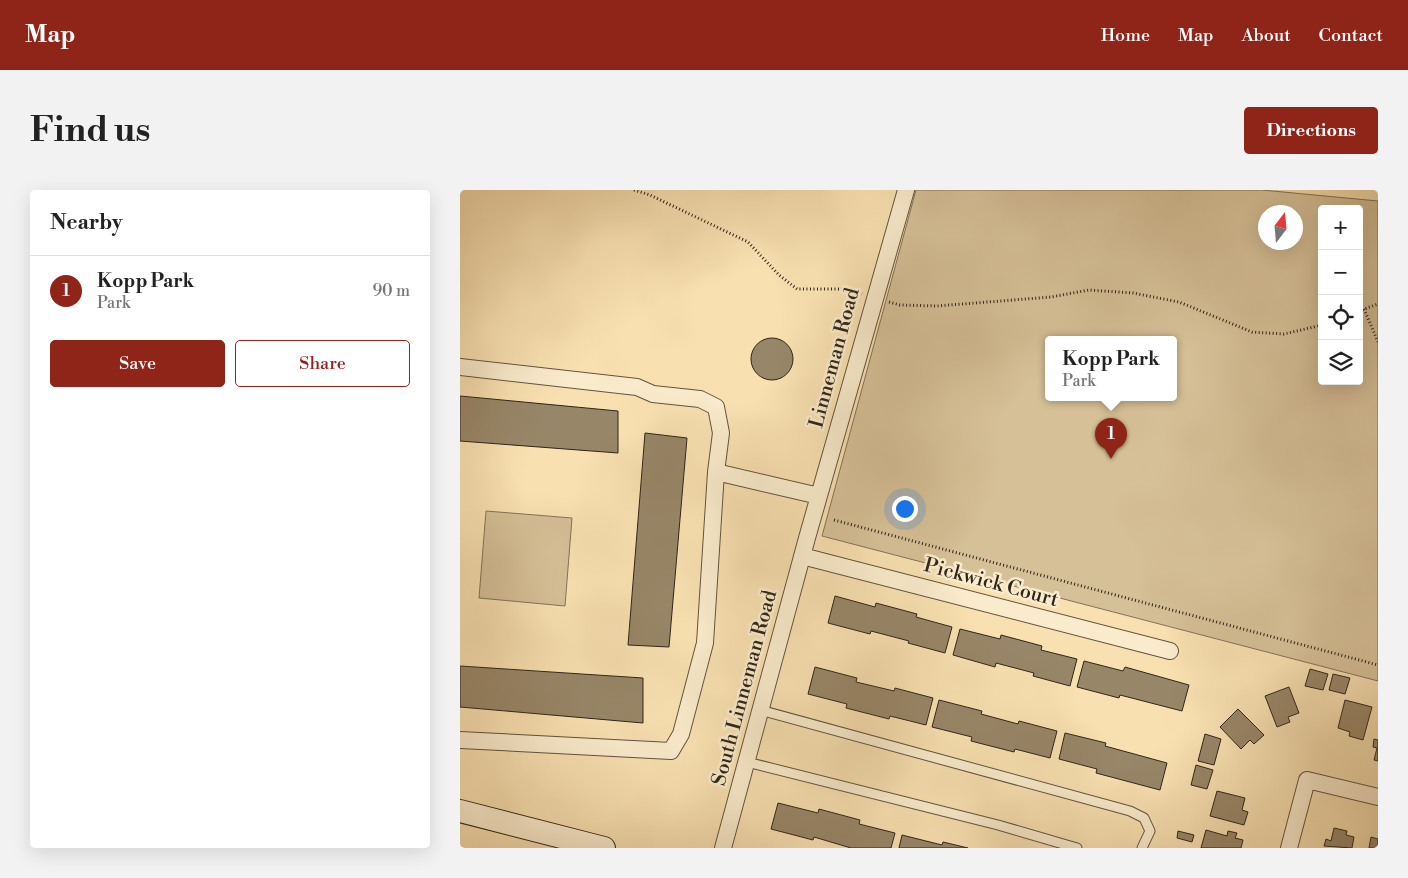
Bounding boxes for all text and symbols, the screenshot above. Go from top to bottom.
text: Map [25,20,75,50]
text: Home [1101,24,1150,47]
text: Map [1178,24,1214,47]
text: About [1242,24,1291,47]
text: Contact [1319,24,1383,47]
button: Directions [1244,107,1378,154]
text: Find us [30,109,150,152]
north arrow [1258,205,1303,250]
map controls [1318,205,1363,385]
button: + [1318,205,1363,250]
text: Nearby [50,210,123,236]
button: − [1318,250,1363,295]
text: Kopp Park [97,269,194,293]
text: 1 [62,281,70,301]
text: 90 m [372,281,410,301]
street label: Linneman Road [804,285,866,431]
text: Park [97,293,130,313]
button: locate [1318,295,1363,340]
popup [1045,336,1177,401]
button: Save [50,340,225,387]
button: Share [235,340,410,387]
button: layers [1318,340,1363,385]
text: Kopp Park [1062,347,1160,371]
text: Park [1062,371,1096,391]
pin: 1 [1095,418,1127,459]
your location [892,496,918,522]
street label: Pickwick Court [921,553,1061,613]
street label: South Linneman Road [707,587,783,788]

